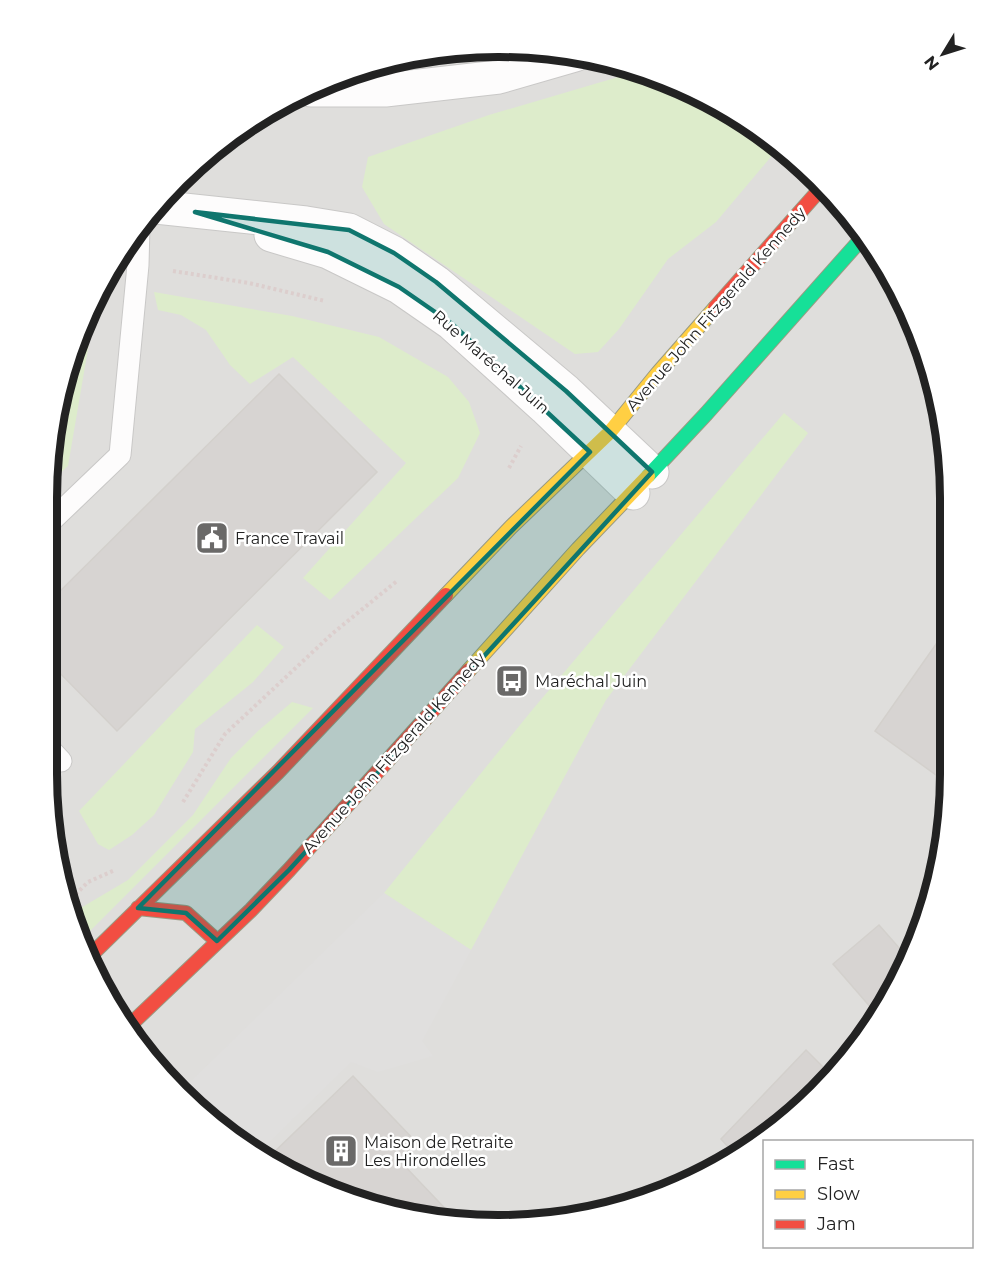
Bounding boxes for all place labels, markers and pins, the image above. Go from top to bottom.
public building icon: France Travail [194,520,230,556]
place label: France Travail [235,529,344,548]
bus stop icon: Maréchal Juin [494,663,530,699]
place label: Maréchal Juin [535,672,647,691]
building icon: Maison de Retraite Les Hirondelles [323,1133,359,1169]
place label: Maison de Retraite Les Hirondelles [364,1133,514,1170]

